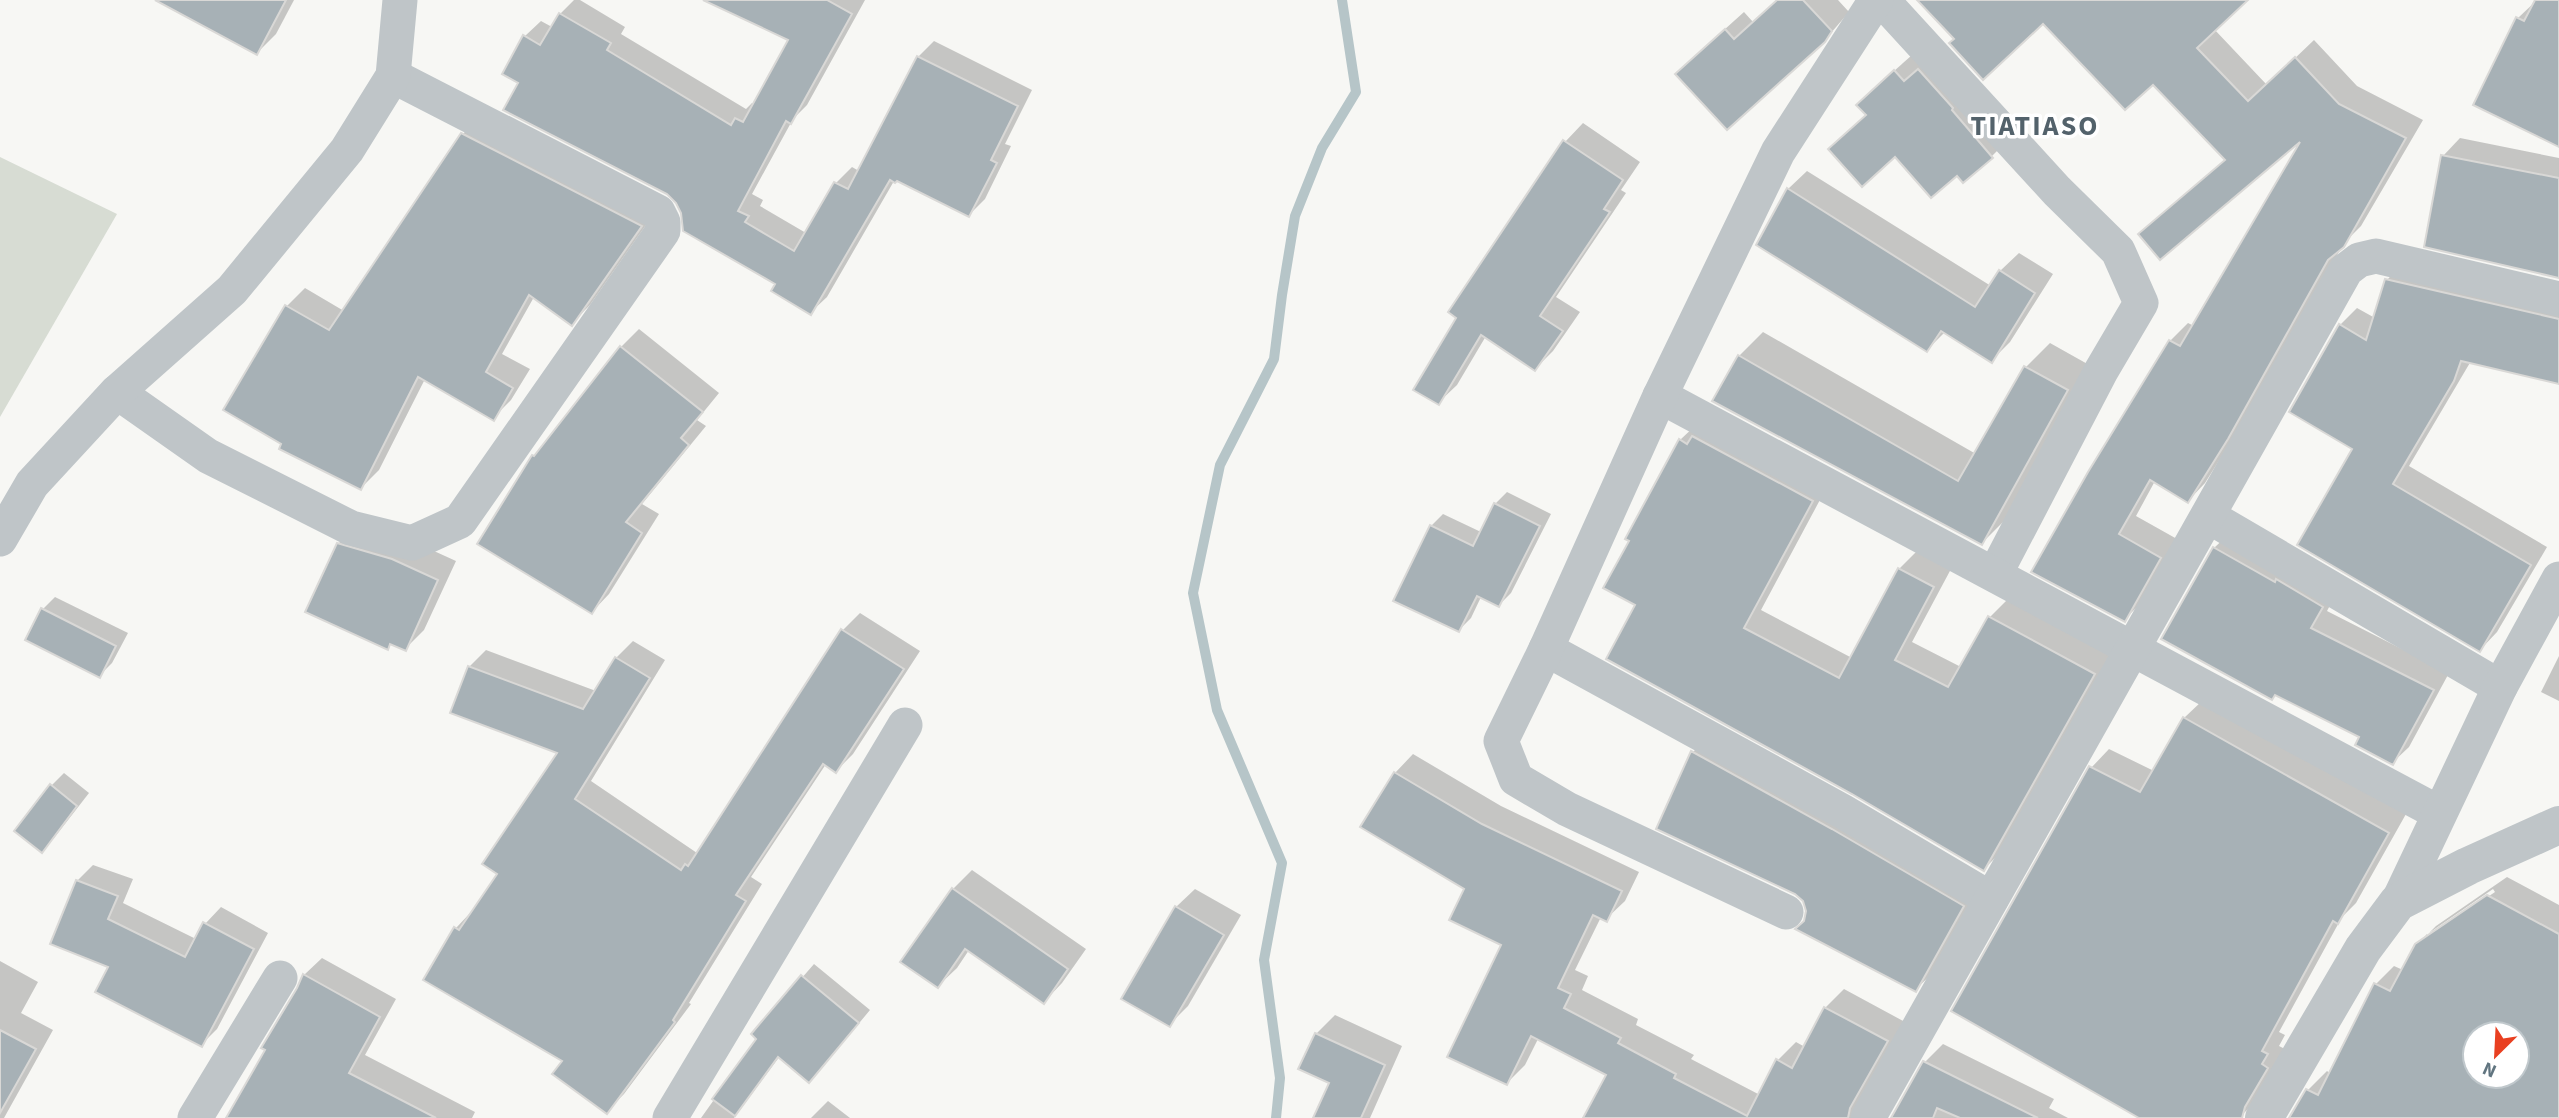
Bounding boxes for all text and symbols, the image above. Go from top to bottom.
district label: TIATIASO [1971,106,2099,146]
north arrow [2461,1020,2531,1090]
text: N [2478,1054,2501,1084]

